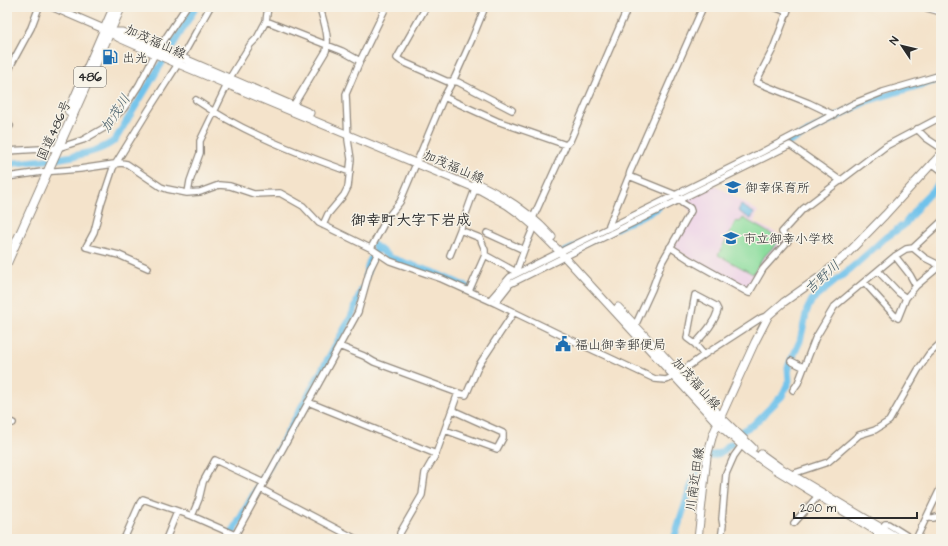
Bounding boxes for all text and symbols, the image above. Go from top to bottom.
street label: 加茂福山線 [122,20,190,64]
north arrow [882,26,922,66]
text: N [886,33,902,48]
fuel station icon: 出光 [101,48,119,66]
place label: 出光 [122,49,148,67]
road number: 486 [74,67,106,87]
water label: 加茂川 [96,90,136,137]
street label: 国道486号 [33,97,75,164]
street label: 加茂福山線 [420,146,488,188]
school or university icon: 御幸保育所 [724,178,742,196]
place label: 御幸保育所 [745,179,810,197]
district label: 御幸町大字下岩成 [351,210,471,231]
school or university icon: 市立御幸小学校 [722,229,740,247]
place label: 市立御幸小学校 [743,230,834,248]
water label: 吉野川 [801,256,845,299]
public building icon: 福山御幸郵便局 [554,335,572,353]
place label: 福山御幸郵便局 [575,336,666,354]
street label: 加茂福山線 [668,353,725,415]
street label: 川南近田線 [682,445,709,513]
scale bar [794,494,917,520]
text: 200 m [800,500,837,517]

